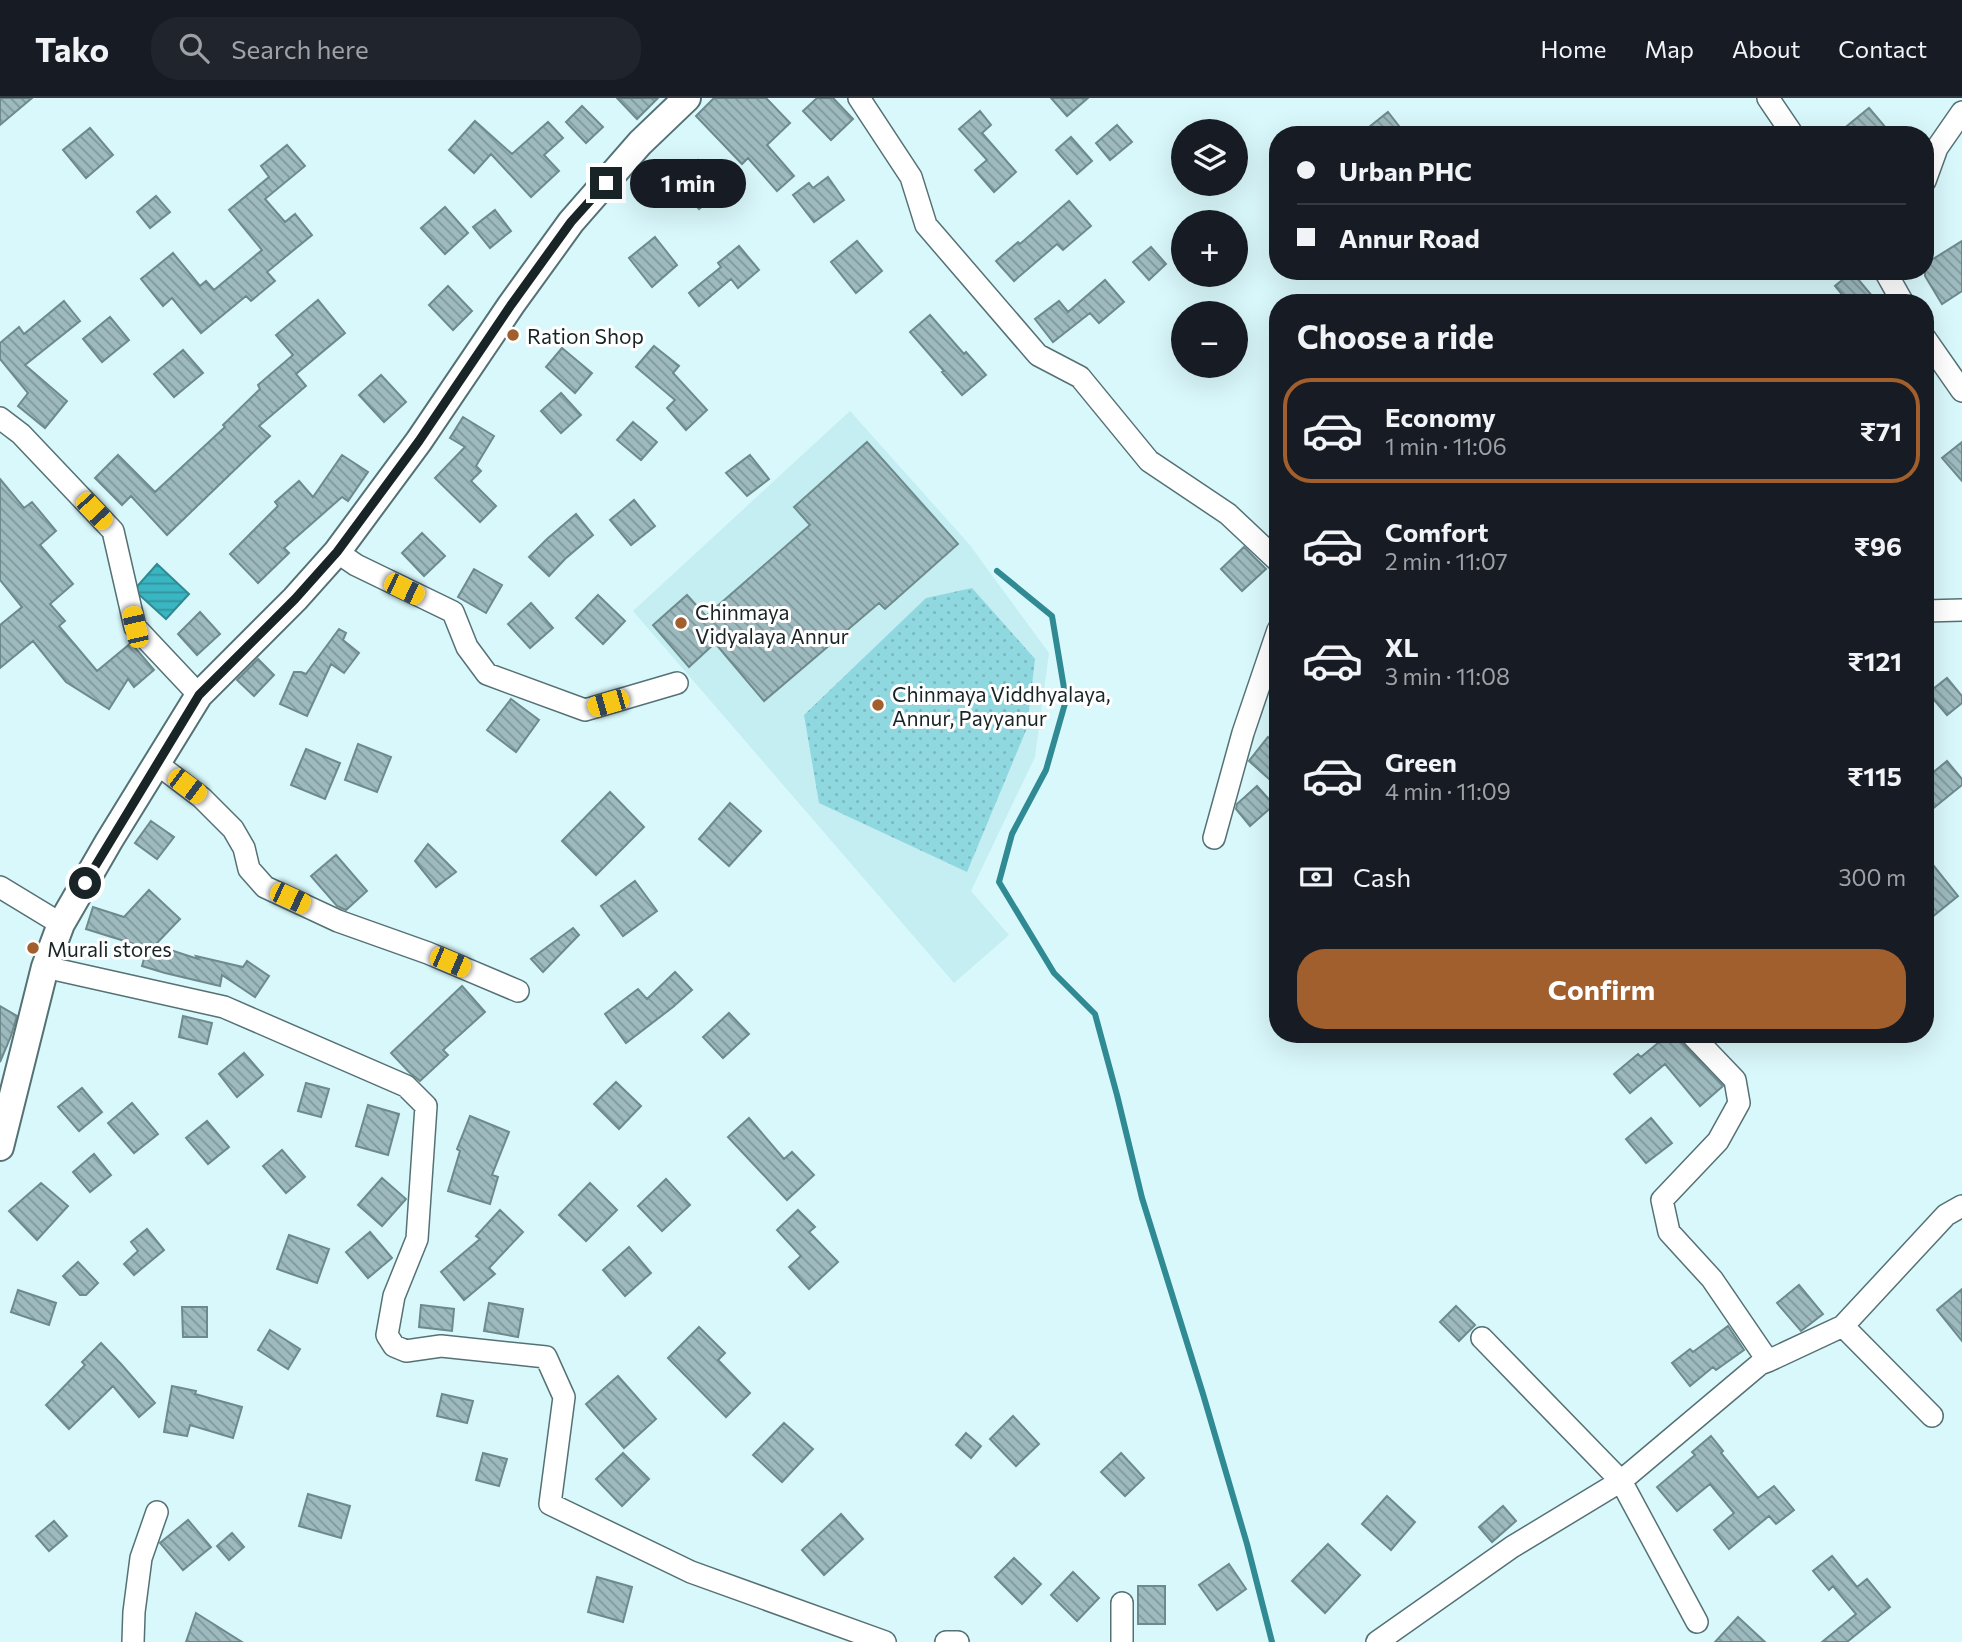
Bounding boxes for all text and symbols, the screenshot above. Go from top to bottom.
search box [151,17,641,80]
text: Tako [35,28,109,69]
icon: search [175,29,213,67]
text: Search here [231,33,369,64]
text: Home [1541,34,1607,63]
text: Map [1645,34,1694,63]
text: About [1732,34,1800,63]
text: Contact [1838,34,1927,63]
map controls [1171,119,1248,378]
button: layers [1171,119,1248,196]
text: Urban PHC [1339,155,1472,186]
callout: 1 min [630,158,746,208]
route end [590,167,622,199]
text: 1 min [661,169,715,197]
button: + [1171,210,1248,287]
text: Annur Road [1339,222,1480,253]
button: − [1171,301,1248,378]
text: Choose a ride [1297,316,1494,356]
place label: Ration Shop [527,323,644,348]
marker: Ration Shop [505,327,521,343]
icon: car [1301,399,1364,462]
text: Economy [1385,401,1496,432]
text: ₹71 [1860,415,1902,446]
text: 1 min · 11:06 [1385,432,1507,460]
car [72,488,117,534]
icon: car [1301,514,1364,577]
text: Comfort [1385,516,1488,547]
text: ₹96 [1854,530,1902,561]
text: 2 min · 11:07 [1385,547,1508,575]
car [381,570,428,608]
place label: Chinmaya Vidyalaya Annur [695,599,849,648]
car [121,604,150,650]
marker: Chinmaya Vidyalaya Annur [673,615,689,631]
icon: car [1301,629,1364,692]
text: XL [1385,631,1419,662]
text: ₹121 [1848,645,1902,676]
text: 3 min · 11:08 [1385,662,1510,690]
place label: Chinmaya Viddhyalaya, Annur, Payyanur [892,681,1111,730]
car [585,687,632,719]
marker: Chinmaya Viddhyalaya, Annur, Payyanur [870,697,886,713]
icon: car [1301,744,1364,807]
text: Green [1385,746,1457,777]
text: ₹115 [1847,760,1902,791]
car [164,765,211,807]
text: 4 min · 11:09 [1385,777,1511,805]
icon: cash [1297,858,1335,896]
text: Cash [1353,861,1411,892]
text: 300 m [1838,863,1906,891]
route start [69,867,101,899]
car [267,880,314,916]
place label: Murali stores [47,936,172,961]
marker: Murali stores [25,940,41,956]
car [427,944,474,980]
button: Confirm [1297,949,1906,1029]

